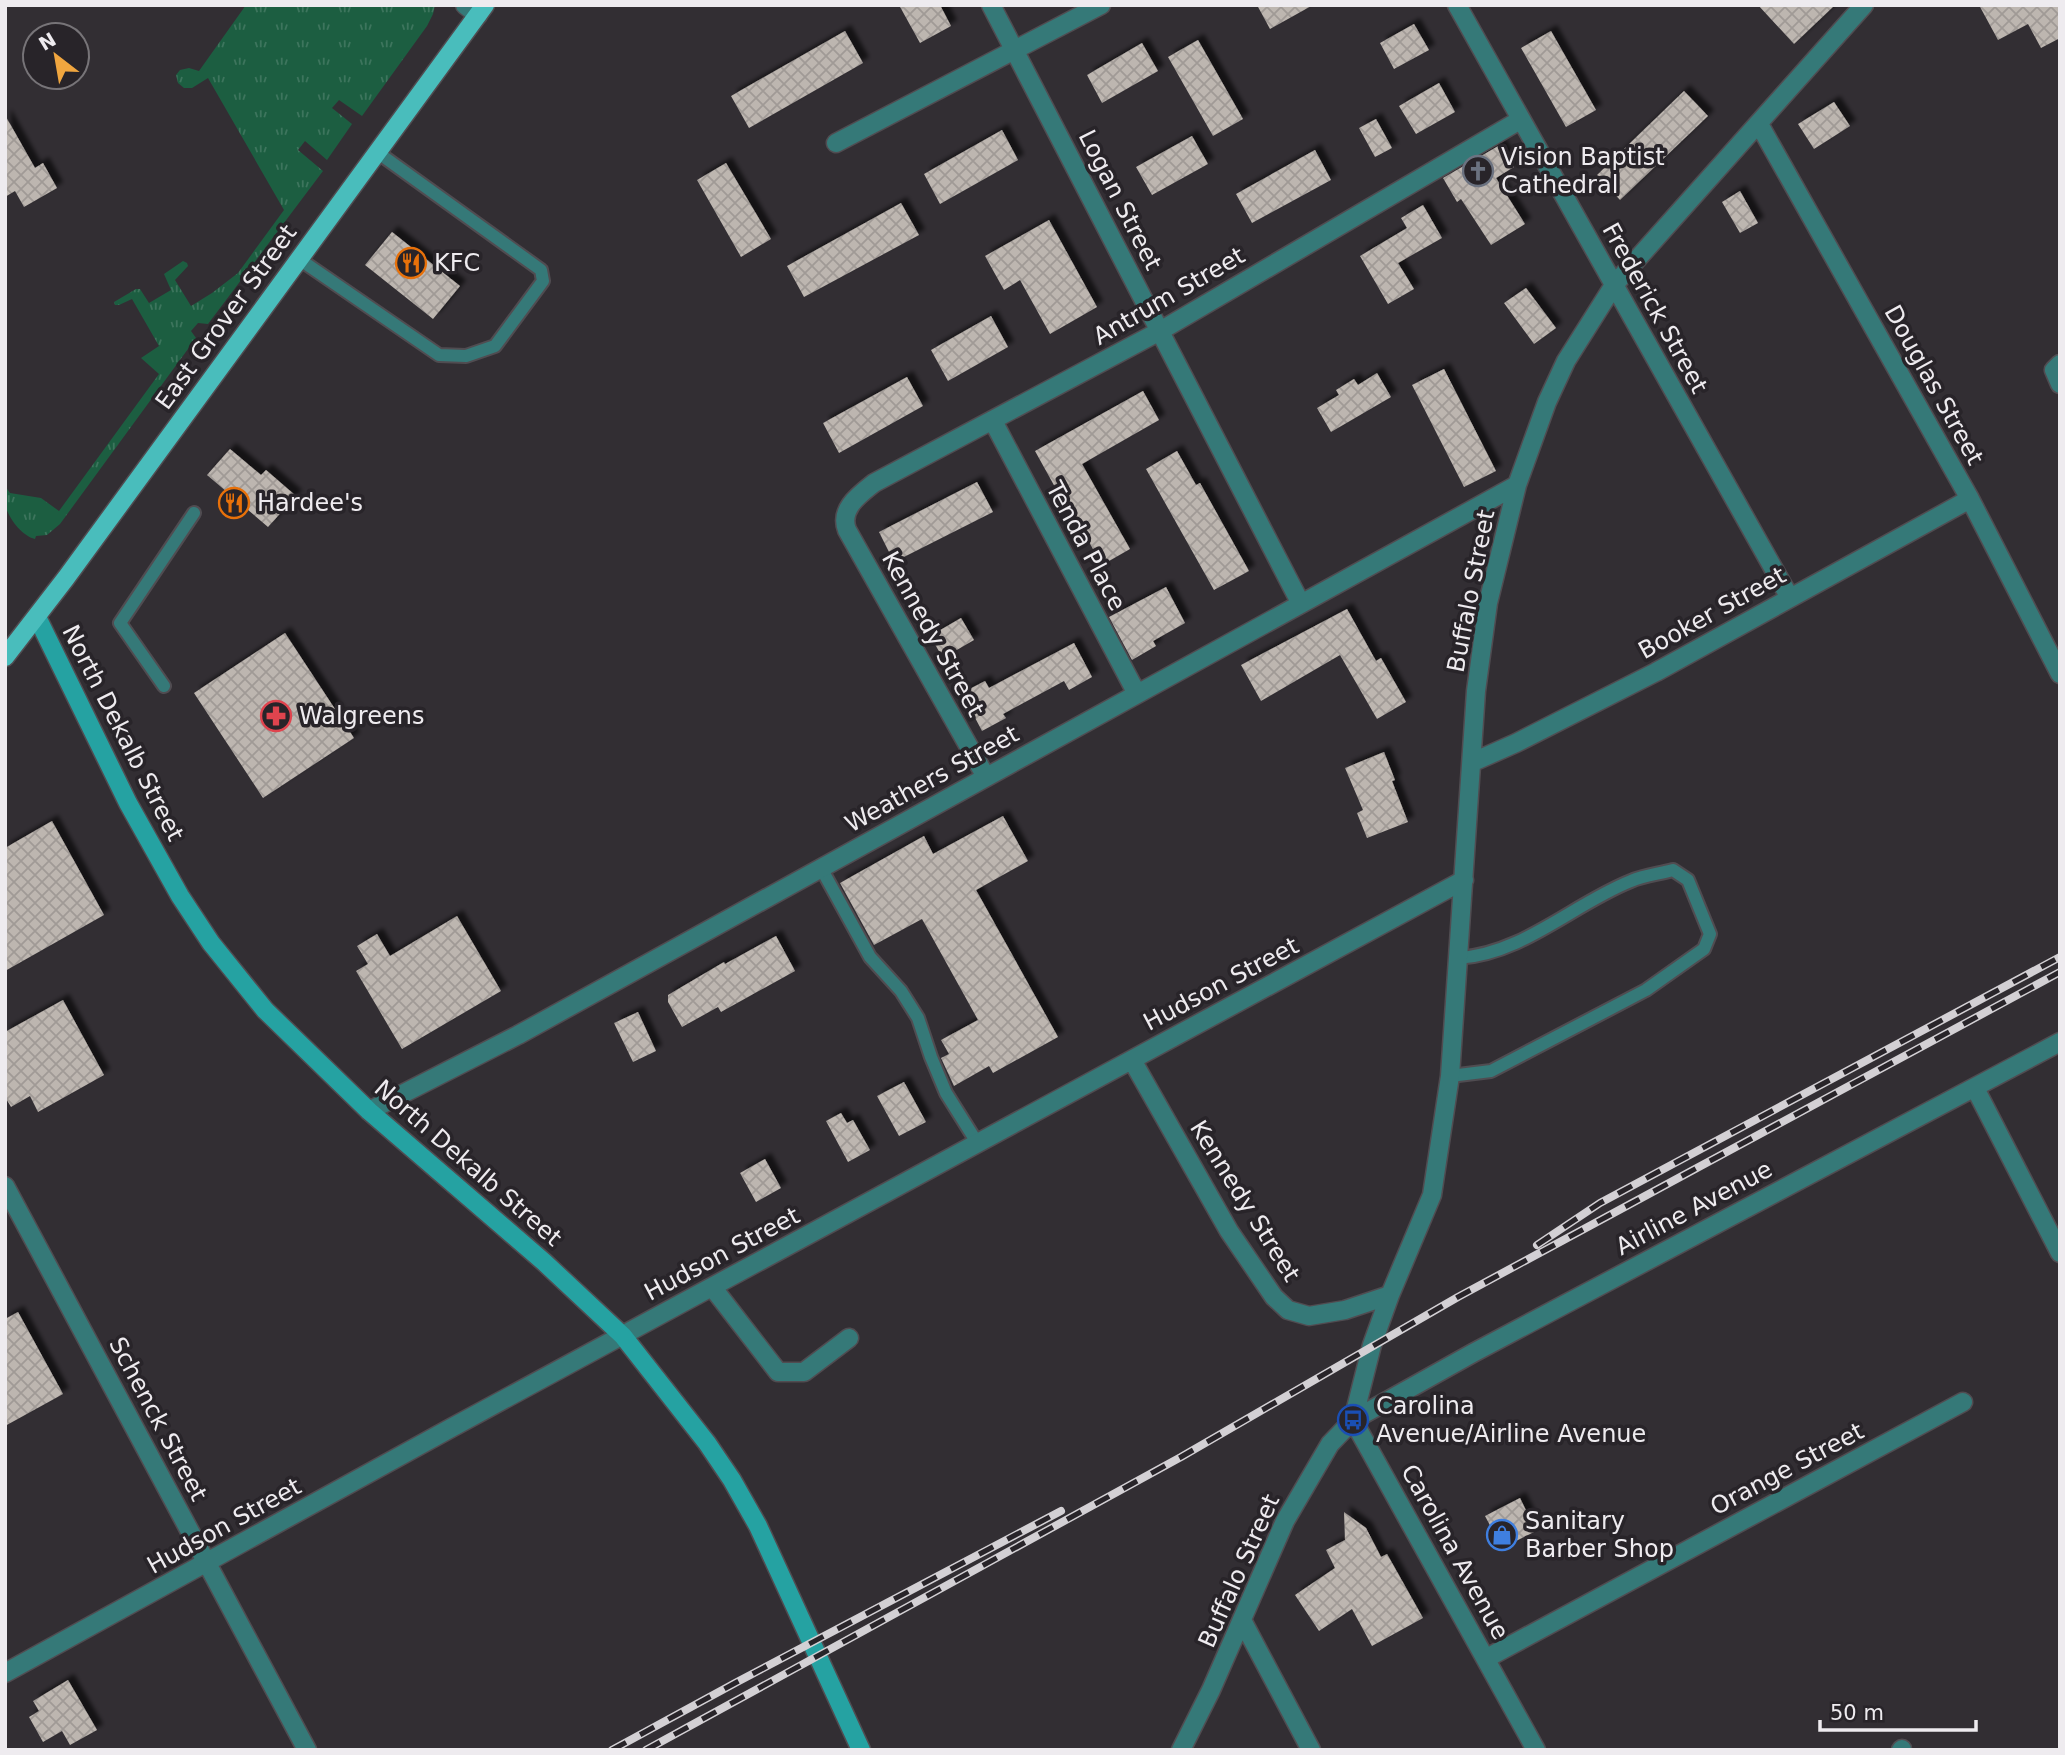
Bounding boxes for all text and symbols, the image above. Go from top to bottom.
north arrow [21,21,91,91]
text: N [35,28,60,55]
street label: Logan Street [1073,125,1167,275]
place label: Vision Baptist Cathedral [1501,143,1665,199]
church icon: Vision Baptist Cathedral [1461,154,1495,188]
street label: Frederick Street [1597,218,1713,398]
street label: East Grover Street [150,219,302,415]
street label: Antrum Street [1088,241,1250,351]
restaurant icon: KFC [394,246,428,280]
place label: KFC [434,249,480,277]
street label: Douglas Street [1879,300,1989,470]
street label: Tenda Place [1040,476,1132,615]
restaurant icon: Hardee's [217,486,251,520]
place label: Hardee's [257,489,363,517]
street label: Buffalo Street [1442,507,1500,675]
street label: Kennedy Street [876,547,990,721]
street label: Booker Street [1633,561,1791,665]
street label: North Dekalb Street [56,620,190,846]
pharmacy icon: Walgreens [259,699,293,733]
place label: Walgreens [299,702,424,730]
street label: Weathers Street [840,720,1024,838]
street label: Hudson Street [1139,931,1303,1037]
street label: North Dekalb Street [369,1074,567,1252]
street label: Kennedy Street [1184,1115,1306,1287]
street label: Airline Avenue [1611,1155,1777,1261]
street label: Hudson Street [640,1201,804,1307]
street label: Schenck Street [103,1332,213,1506]
place label: Carolina Avenue/Airline Avenue [1376,1392,1646,1448]
bus stop icon: Carolina Avenue/Airline Avenue [1336,1403,1370,1437]
street label: Orange Street [1706,1417,1868,1521]
street label: Carolina Avenue [1395,1460,1515,1644]
street label: Hudson Street [142,1472,306,1580]
street label: Buffalo Street [1193,1490,1285,1652]
place label: Sanitary Barber Shop [1525,1507,1674,1563]
shop icon: Sanitary Barber Shop [1485,1518,1519,1552]
scale bar [1820,1688,1976,1732]
text: 50 m [1830,1701,1884,1725]

